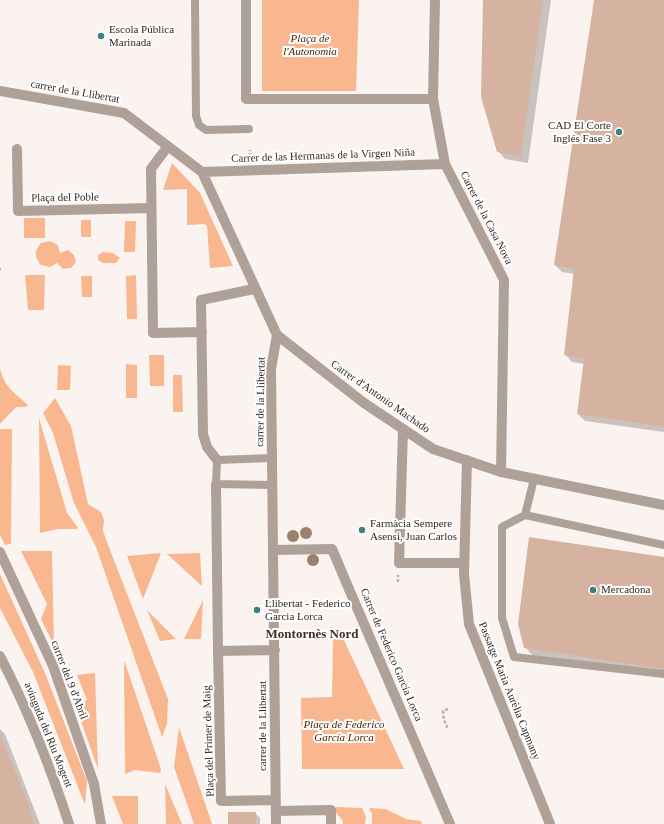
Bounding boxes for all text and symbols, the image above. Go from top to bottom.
place label: Escola Pública Marinada [109,23,174,49]
marker: Escola Pública Marinada [96,31,106,41]
park label: Plaça de l'Autonomia [283,32,337,58]
street label: carrer de la Llibertat [29,78,121,106]
place label: CAD El Corte Inglés Fase 3 [548,119,611,145]
marker: CAD El Corte Inglés Fase 3 [614,127,624,137]
street label: Carrer de las Hermanas de la Virgen Niña [231,146,415,166]
street label: Carrer de la Casa Nova [457,169,515,267]
street label: Plaça del Poble [31,191,99,205]
street label: carrer de la Llibertat [254,357,268,447]
street label: Carrer d'Antonio Machado [328,358,432,436]
place label: Farmàcia Sempere Asensi, Juan Carlos [370,517,457,543]
marker: Farmàcia Sempere Asensi, Juan Carlos [357,525,367,535]
place label: Mercadona [601,583,650,597]
marker: Mercadona [588,585,598,595]
street label: Carrer de Federico García Lorca [357,587,425,723]
place label: Llibertat - Federico Garcia Lorca [265,597,351,623]
marker: Llibertat - Federico Garcia Lorca [252,605,262,615]
street label: Passatge Maria Aurèlia Capmany [475,620,543,762]
district label: Montornès Nord [266,627,358,643]
street label: carrer del 9 d'Abril [48,639,90,721]
street label: avinguda del Riu Mogent [21,681,75,789]
street label: carrer de la Llibertat [256,681,270,771]
street label: Plaça del Primer de Maig [200,685,218,797]
park label: Plaça de Federico García Lorca [303,718,385,744]

